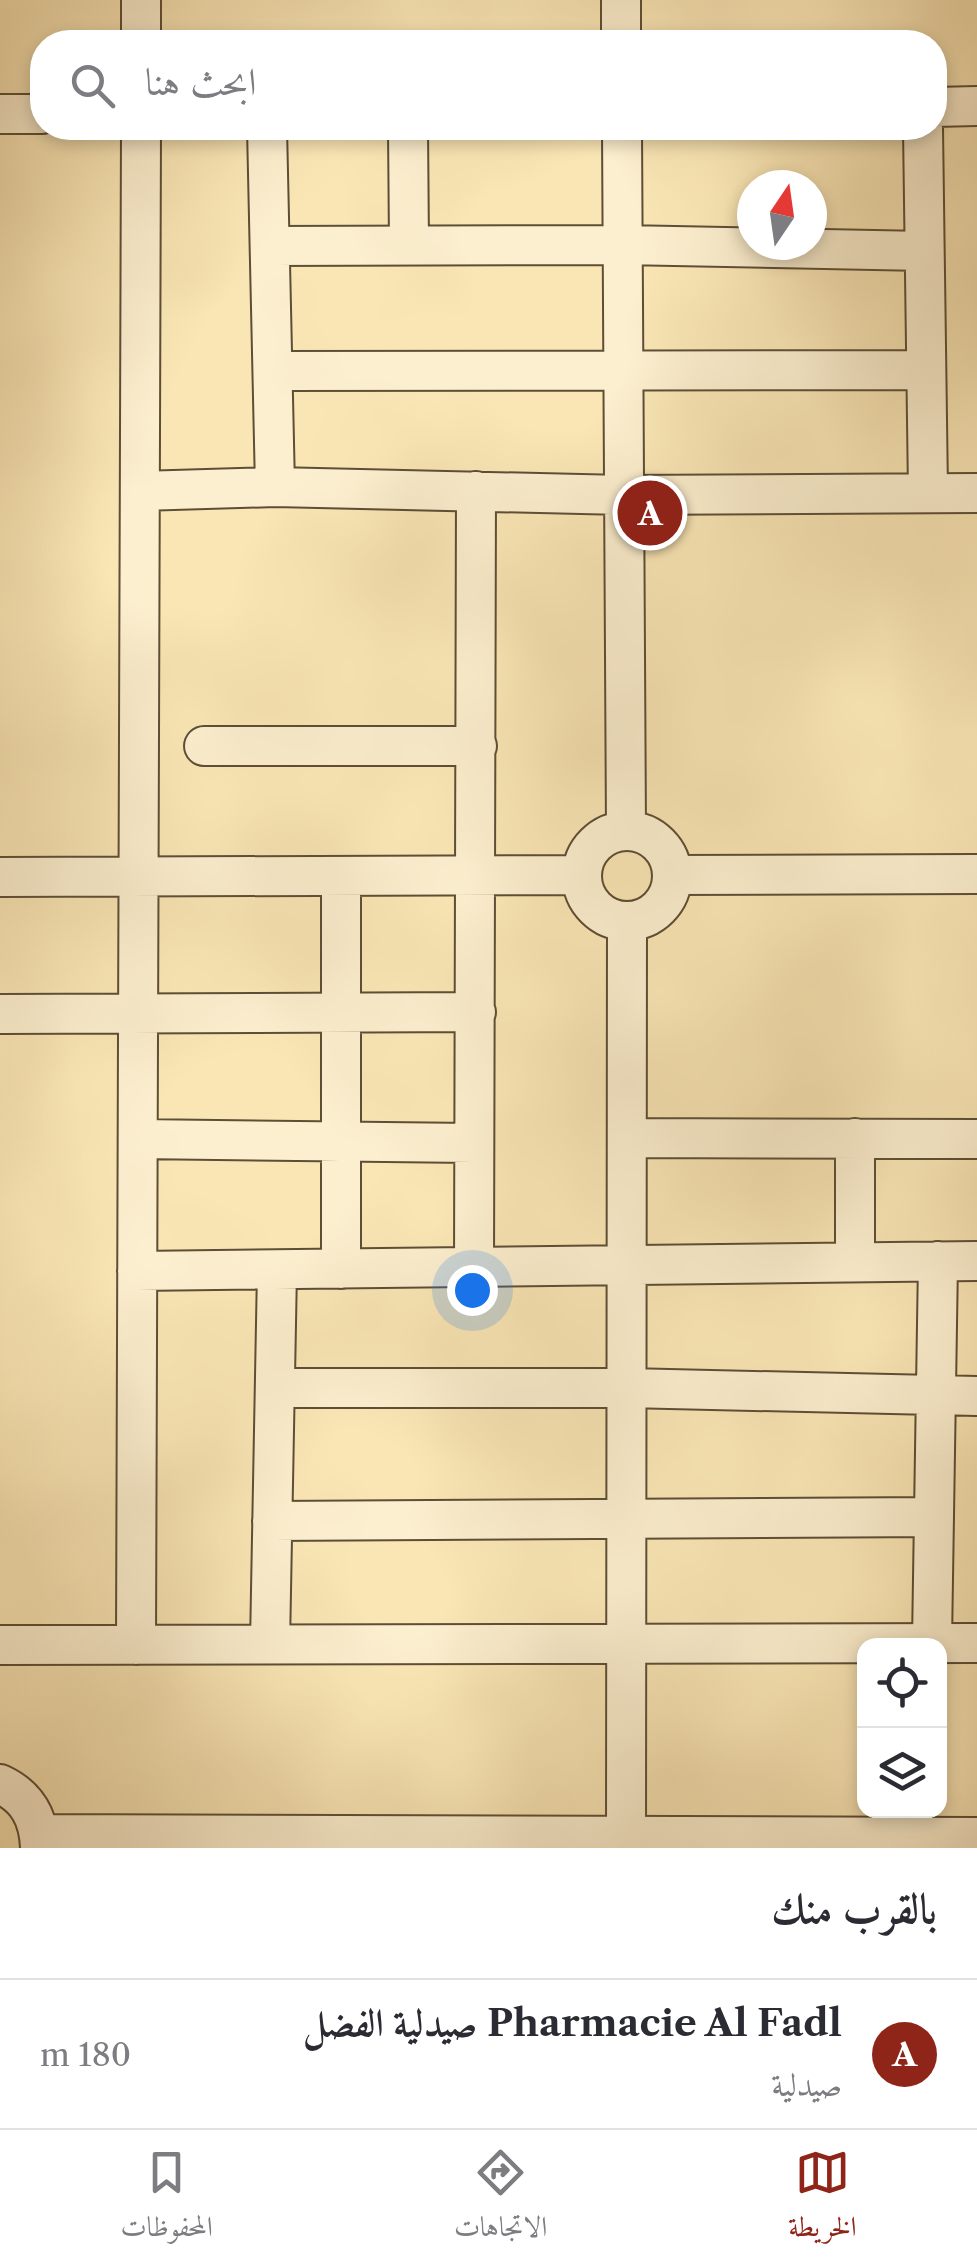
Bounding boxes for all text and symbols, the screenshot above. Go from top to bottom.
search box [30,30,947,140]
icon: search [65,58,120,113]
text: ابحث هنا [145,58,256,105]
north arrow [737,170,827,260]
pin: A [618,476,682,550]
your location [447,1265,498,1316]
map controls [857,1638,947,1818]
button: locate [857,1638,947,1728]
button: layers [857,1728,947,1818]
text: بالقرب منك [771,1882,937,1934]
text: Pharmacie Al Fadl صيدلية الفضل [303,1999,842,2046]
text: 180 m [40,2035,131,2074]
text: A [892,2035,917,2074]
text: صيدلية [771,2065,842,2104]
tab: المحفوظات [121,2145,213,2254]
tab: الاتجاهات [454,2145,547,2254]
tab: الخريطة [788,2145,856,2254]

